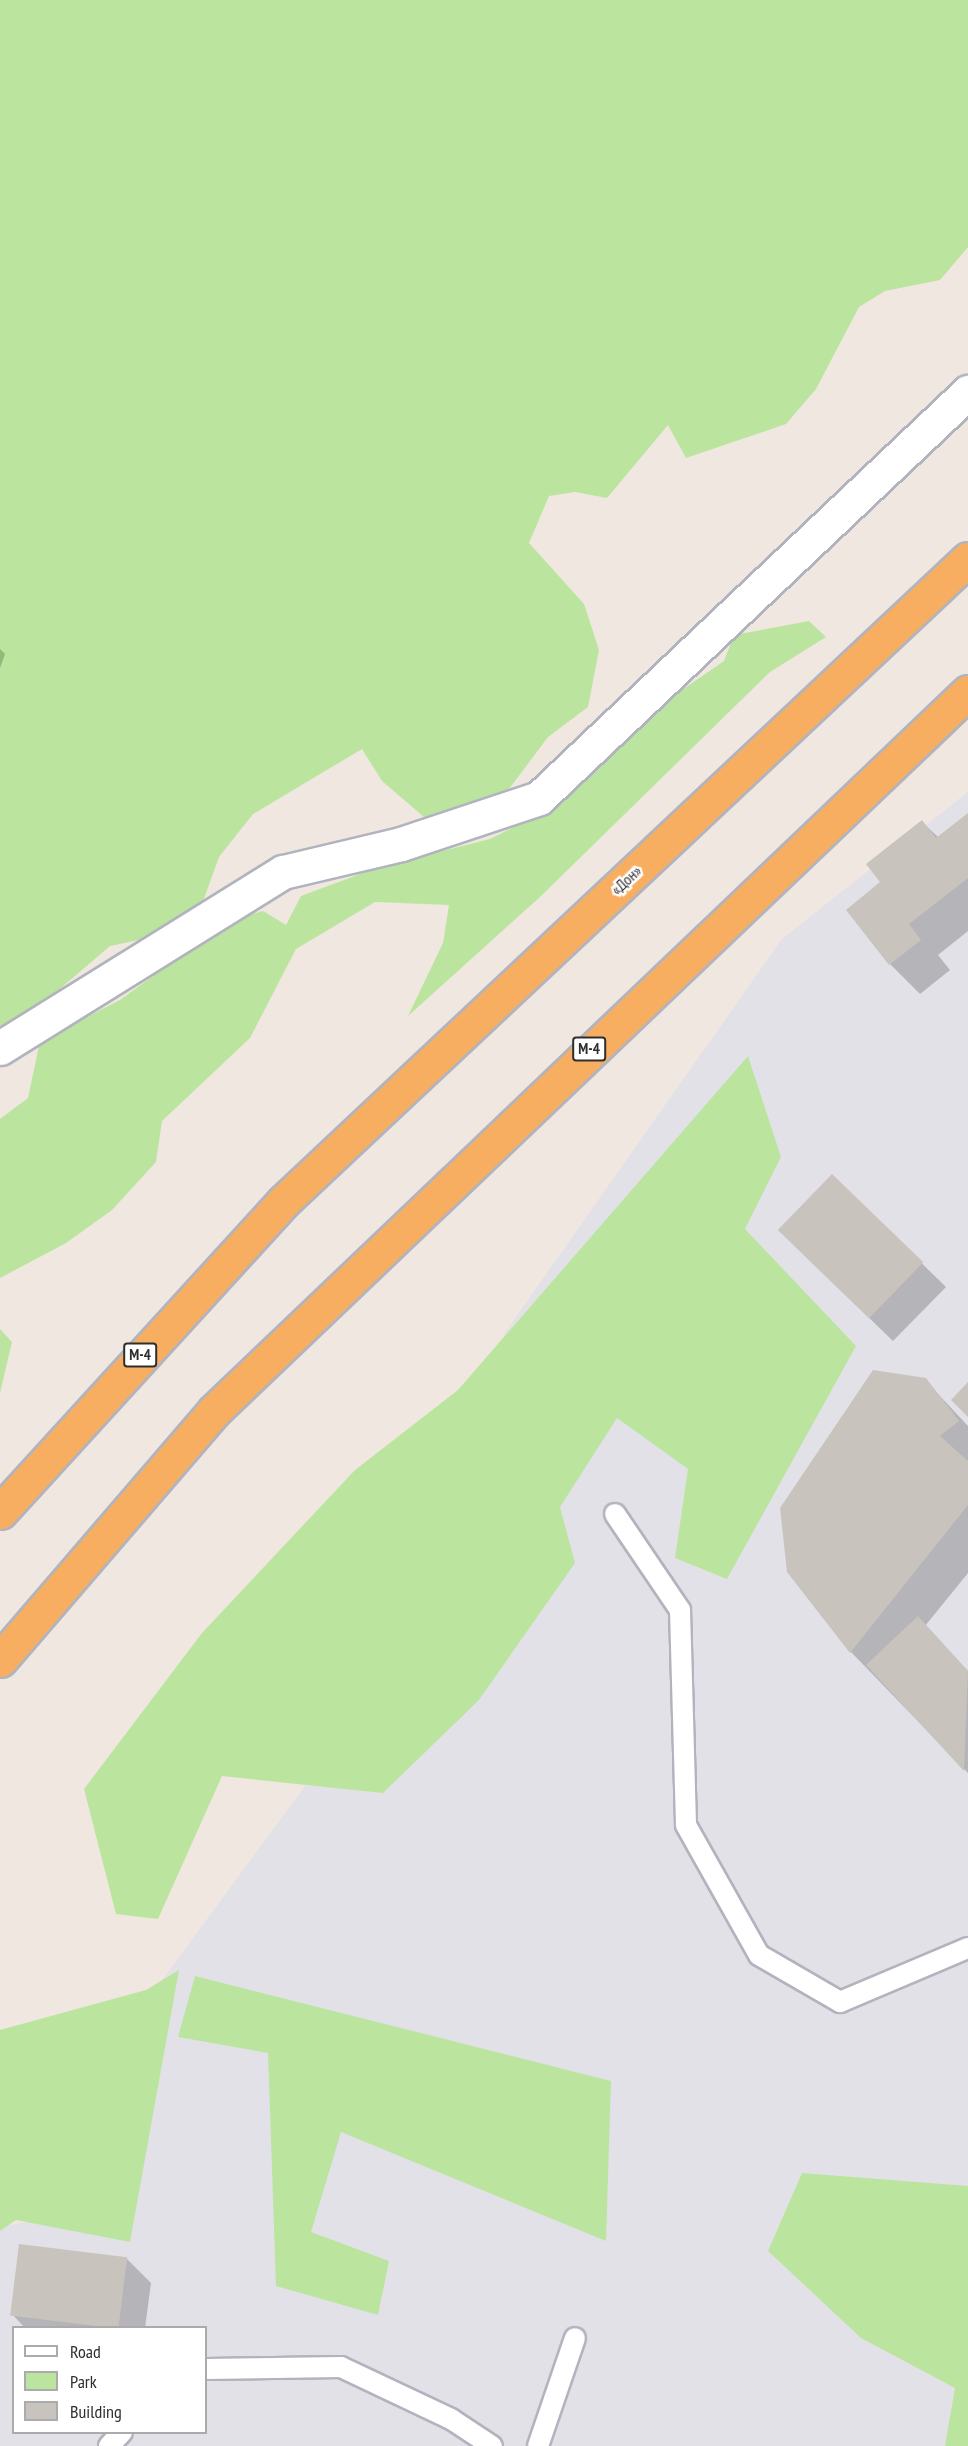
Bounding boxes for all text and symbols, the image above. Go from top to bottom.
street label: «Дон» [607,861,645,899]
road number: М-4 [571,1037,607,1061]
road number: М-4 [122,1343,158,1367]
legend [12,2326,207,2434]
text: Road [70,2340,101,2363]
text: Park [70,2370,97,2393]
text: Building [70,2400,122,2423]

